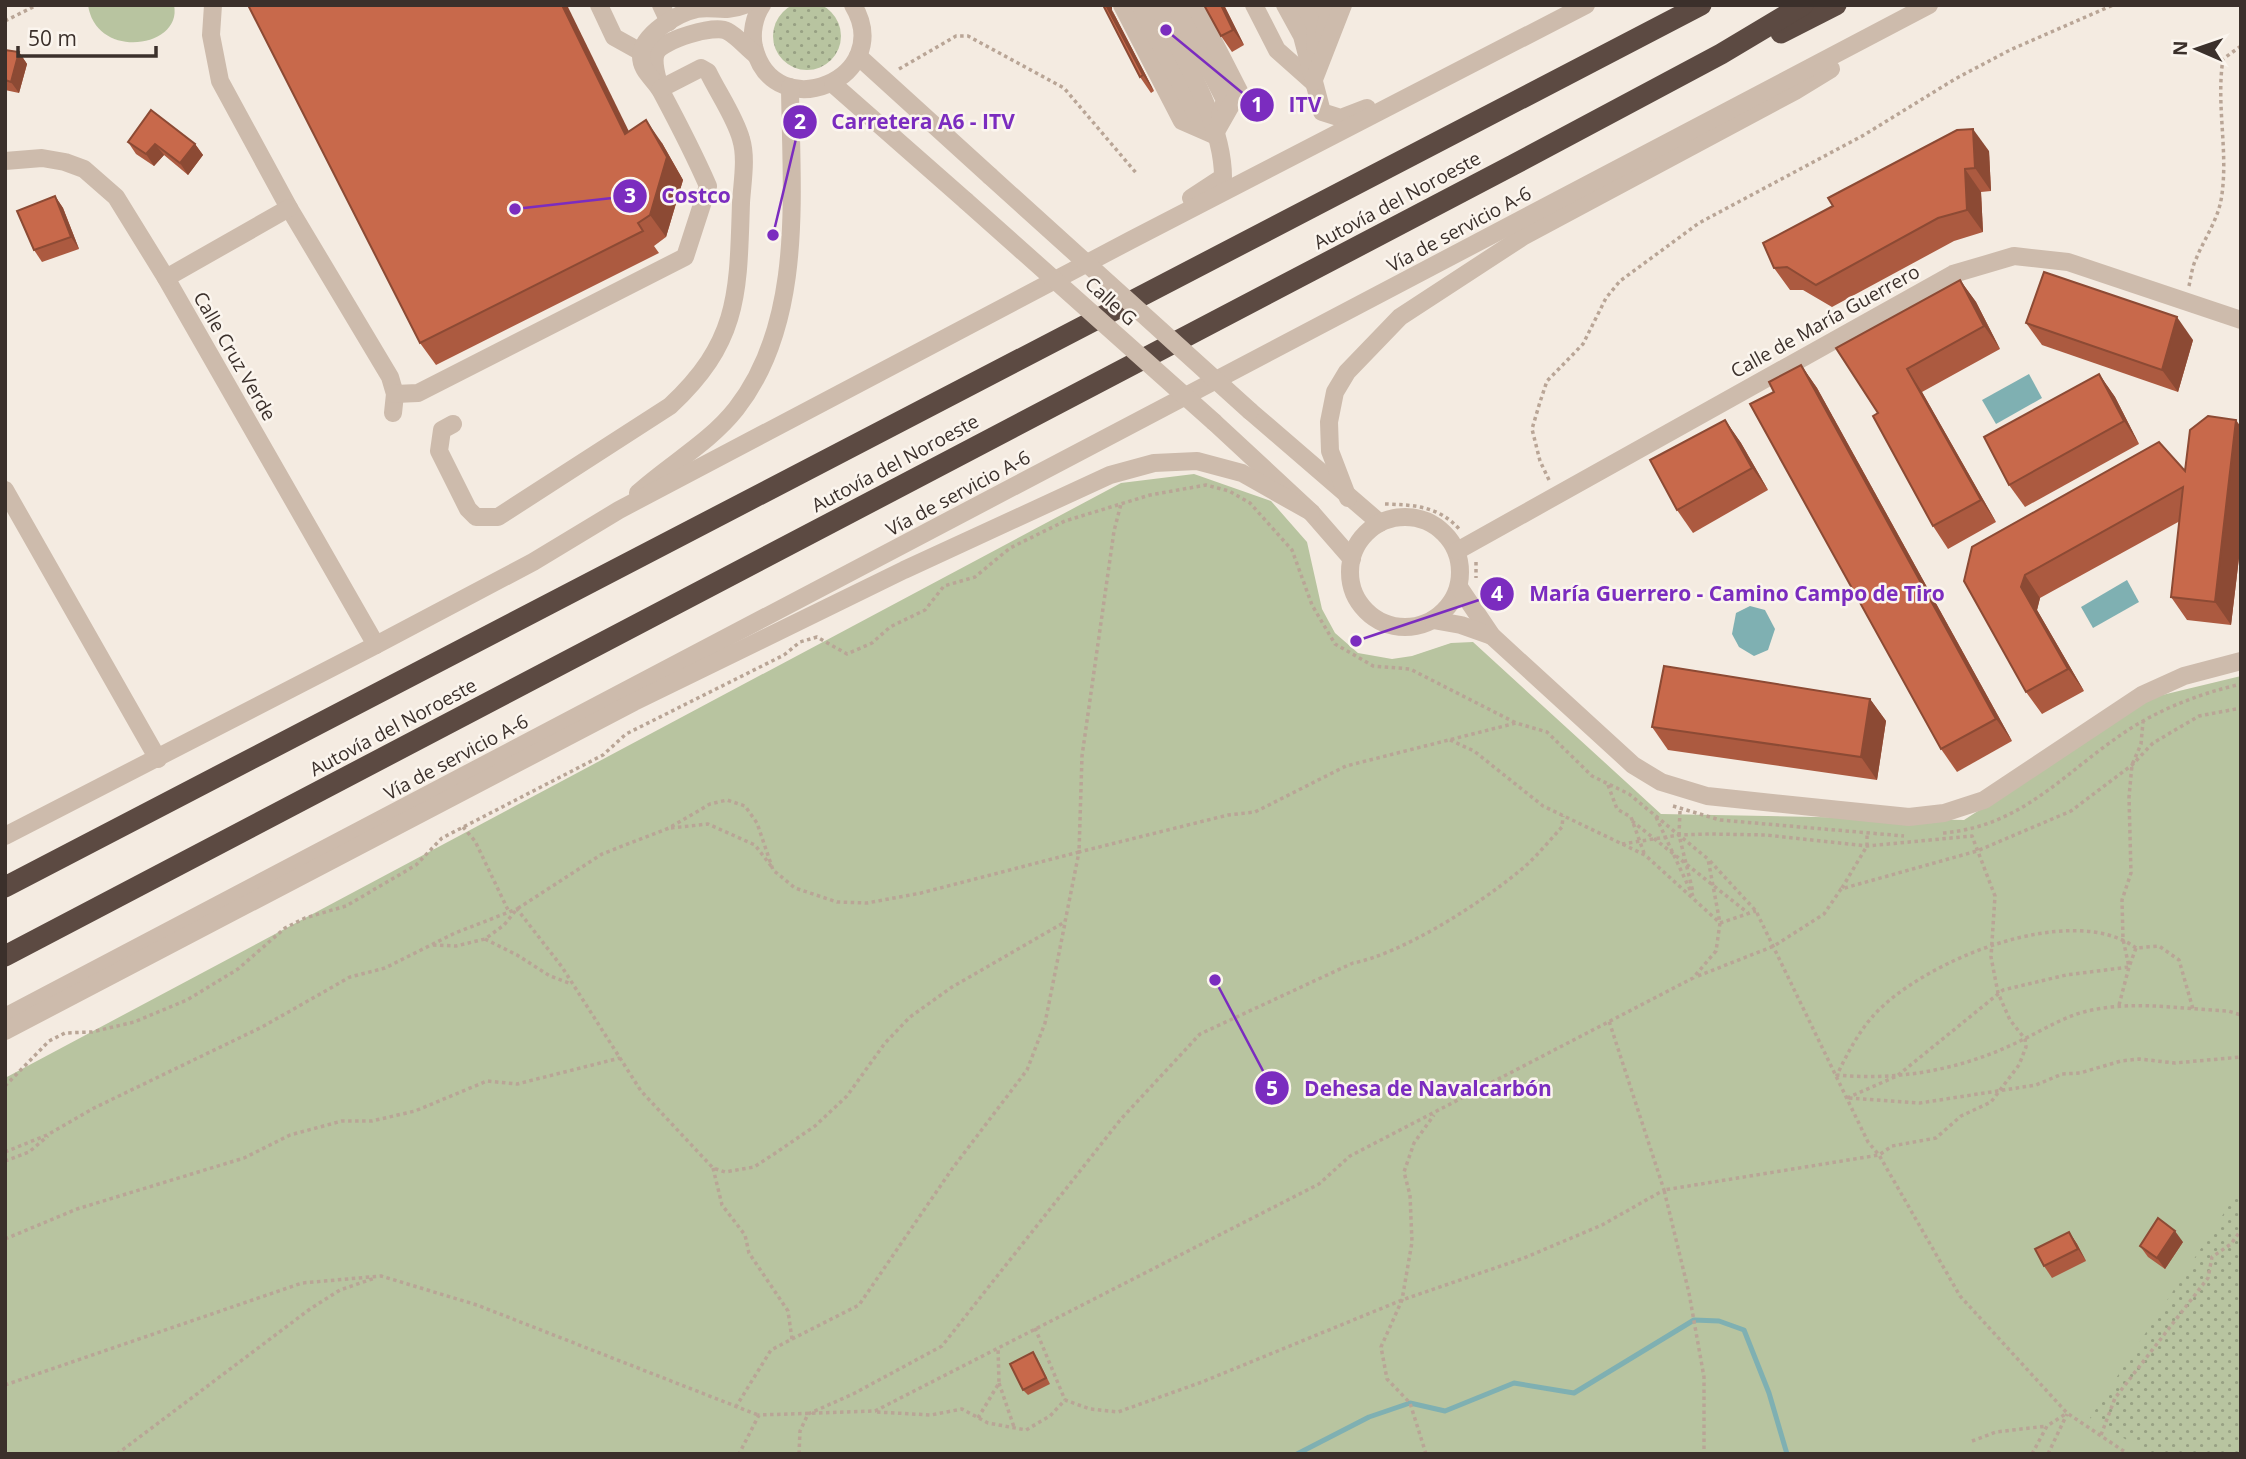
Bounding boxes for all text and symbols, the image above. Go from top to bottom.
scale bar [18,14,156,58]
north arrow [2162,14,2232,84]
text: 50 m [28,24,77,52]
text: N [2167,40,2193,57]
callout: ITV [1240,84,1336,126]
text: 1 [1251,90,1263,118]
text: ITV [1289,90,1322,118]
callout: Carretera A6 - ITV [783,101,1029,143]
text: 2 [794,107,806,135]
text: Carretera A6 - ITV [831,107,1015,135]
street label: Autovía del Noroeste [1309,145,1485,255]
callout: Costco [612,175,745,217]
street label: Vía de servicio A-6 [1382,180,1536,278]
text: 3 [624,181,636,209]
text: Costco [661,181,731,209]
street label: Calle de María Guerrero [1726,258,1924,384]
street label: Calle G [1079,271,1143,331]
street label: Calle Cruz Verde [187,287,283,425]
street label: Autovía del Noroeste [807,408,983,518]
street label: Vía de servicio A-6 [881,444,1035,542]
callout: María Guerrero - Camino Campo de Tiro [1480,573,1959,615]
text: 4 [1491,579,1503,607]
text: María Guerrero - Camino Campo de Tiro [1529,579,1945,607]
street label: Autovía del Noroeste [305,672,481,782]
street label: Vía de servicio A-6 [379,708,533,806]
callout: Dehesa de Navalcarbón [1255,1067,1566,1109]
text: 5 [1266,1074,1278,1102]
text: Dehesa de Navalcarbón [1304,1074,1552,1102]

